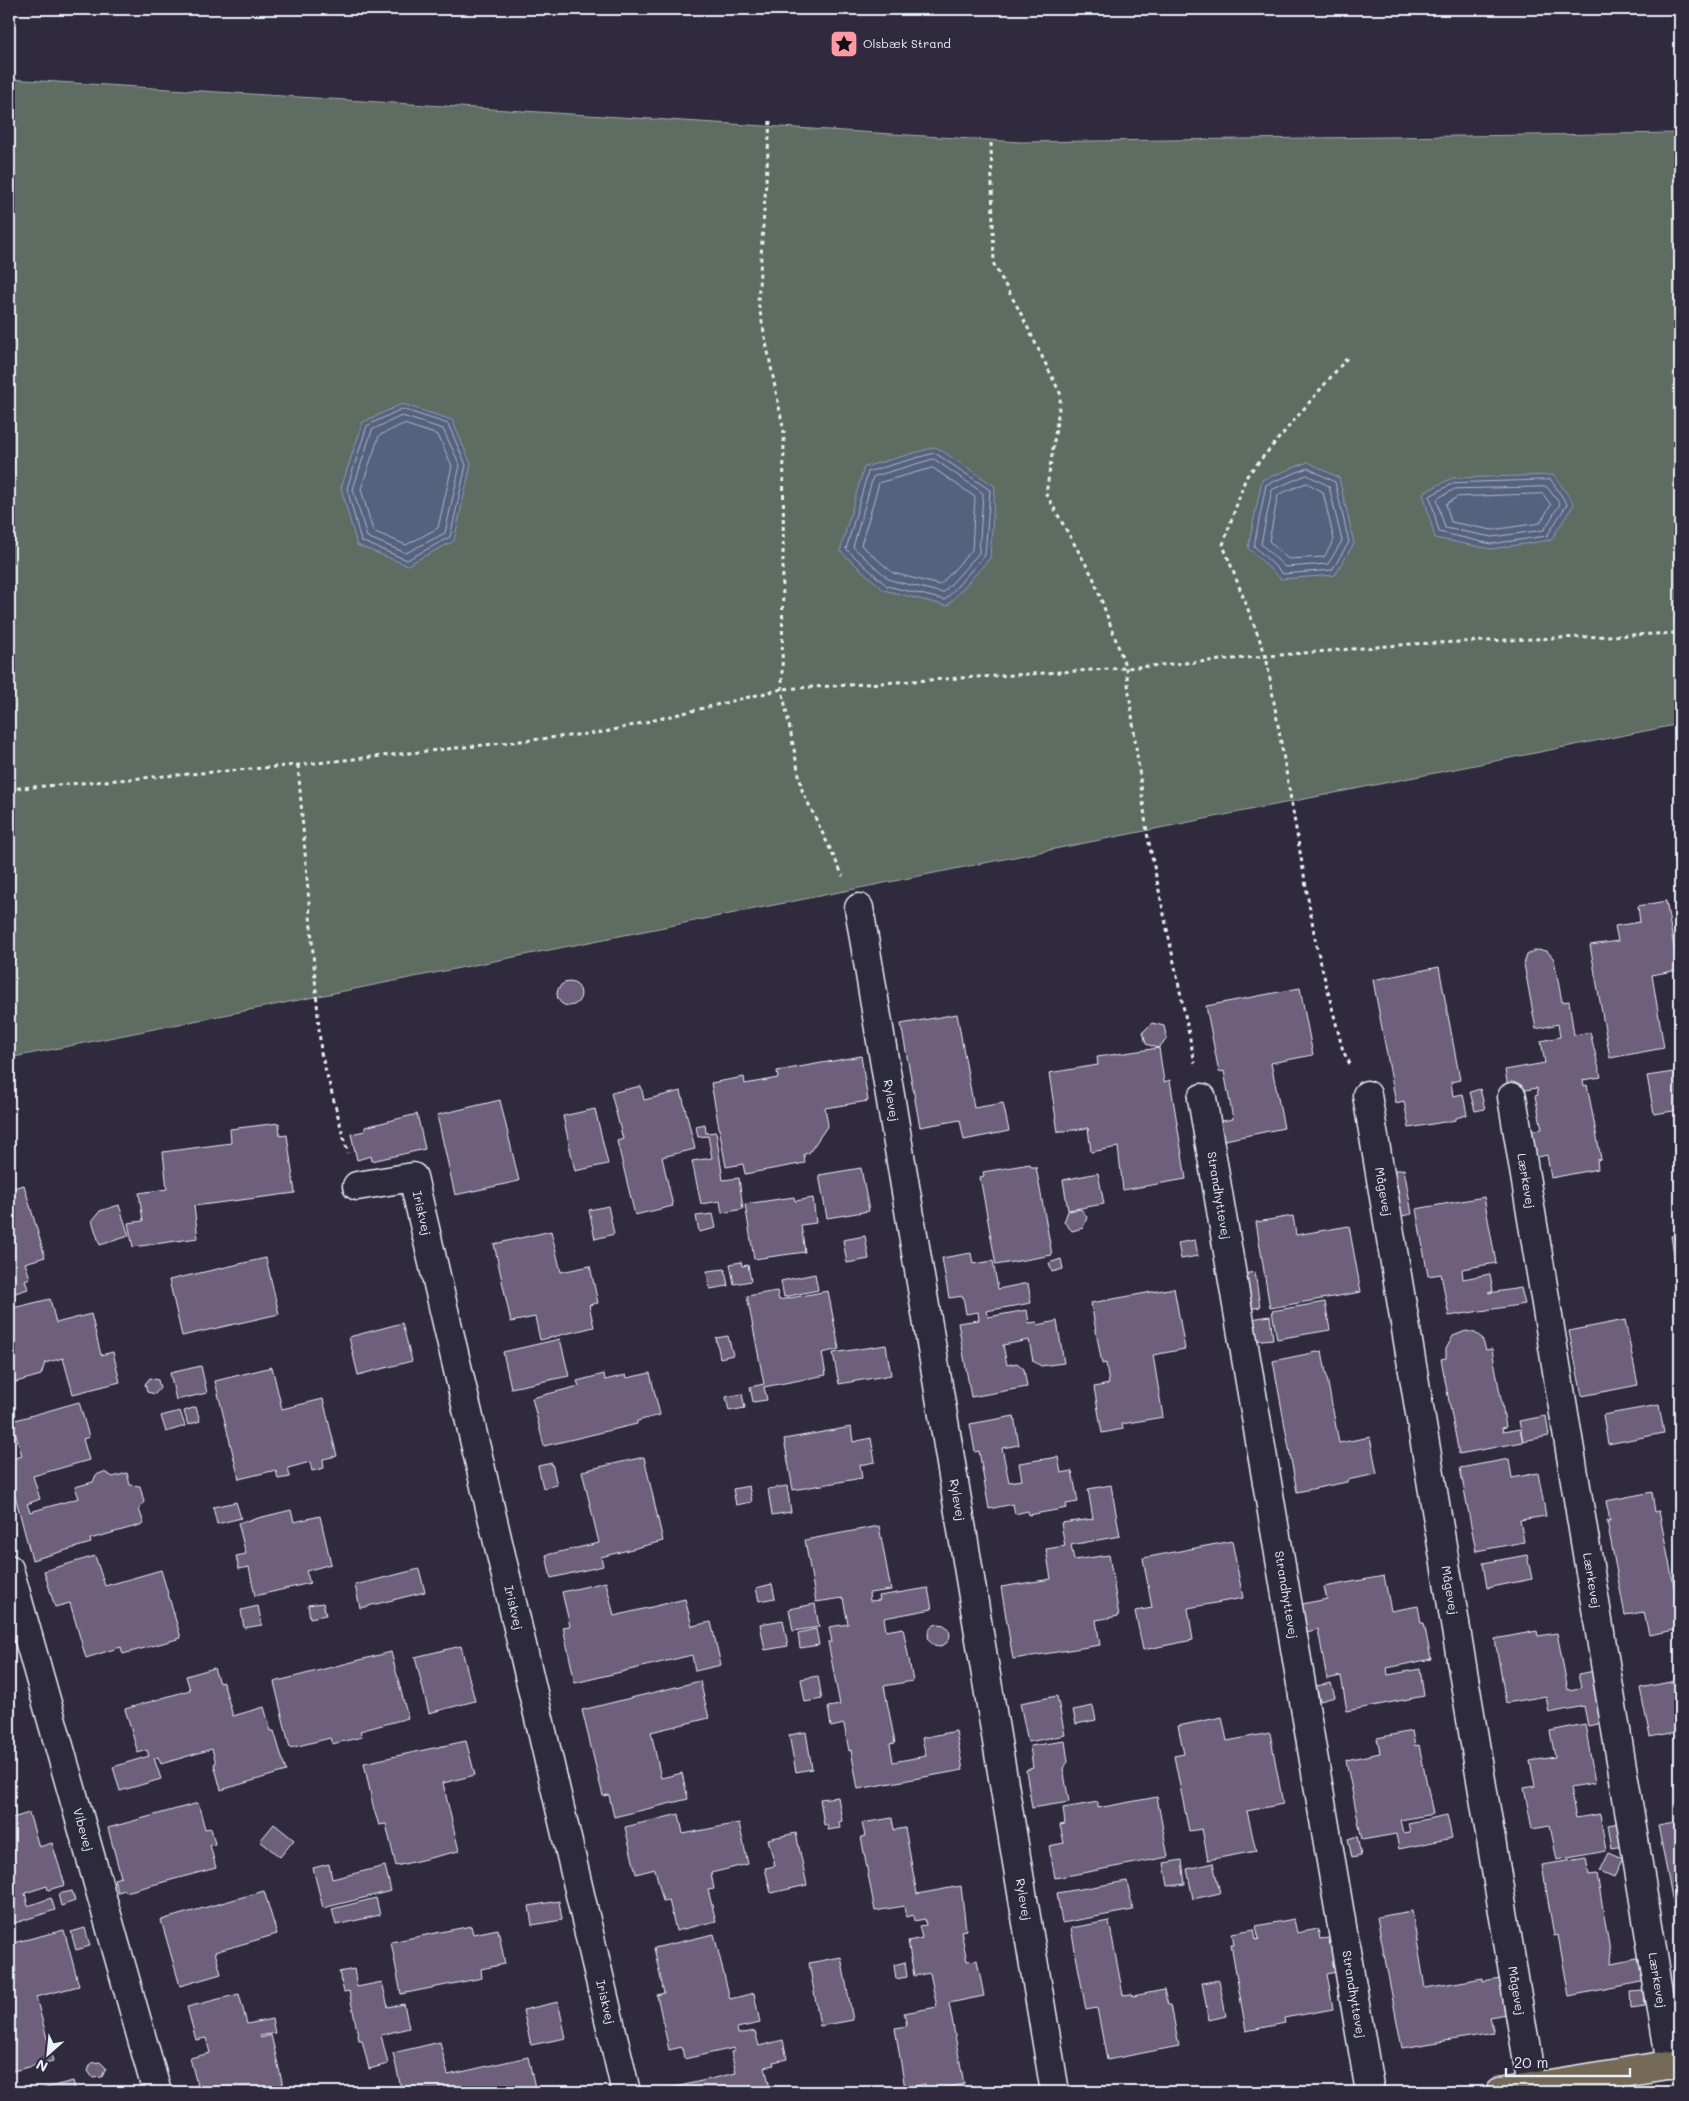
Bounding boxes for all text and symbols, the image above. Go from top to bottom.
place icon: Olsbæk Strand [829,29,859,59]
place label: Olsbæk Strand [863,35,951,51]
street label: Rylevej [880,1078,903,1122]
street label: Strandhyttevej [1204,1150,1235,1241]
street label: Lærkevej [1514,1152,1539,1210]
street label: Mågevej [1372,1166,1396,1217]
street label: Iriskvej [410,1189,435,1237]
street label: Rylevej [947,1478,969,1522]
street label: Strandhyttevej [1272,1550,1302,1640]
street label: Lærkevej [1580,1551,1605,1609]
street label: Mågevej [1438,1564,1462,1616]
street label: Iriskvej [501,1584,527,1631]
street label: Vibevej [70,1806,97,1853]
street label: Rylevej [1013,1877,1035,1921]
street label: Strandhyttevej [1339,1949,1370,2039]
street label: Lærkevej [1646,1951,1670,2009]
street label: Mågevej [1505,1965,1529,2016]
street label: Iriskvej [593,1978,619,2026]
north arrow [22,2028,72,2078]
scale bar [1506,2046,1630,2078]
text: 20 m [1514,2052,1548,2072]
text: N [33,2055,51,2077]

